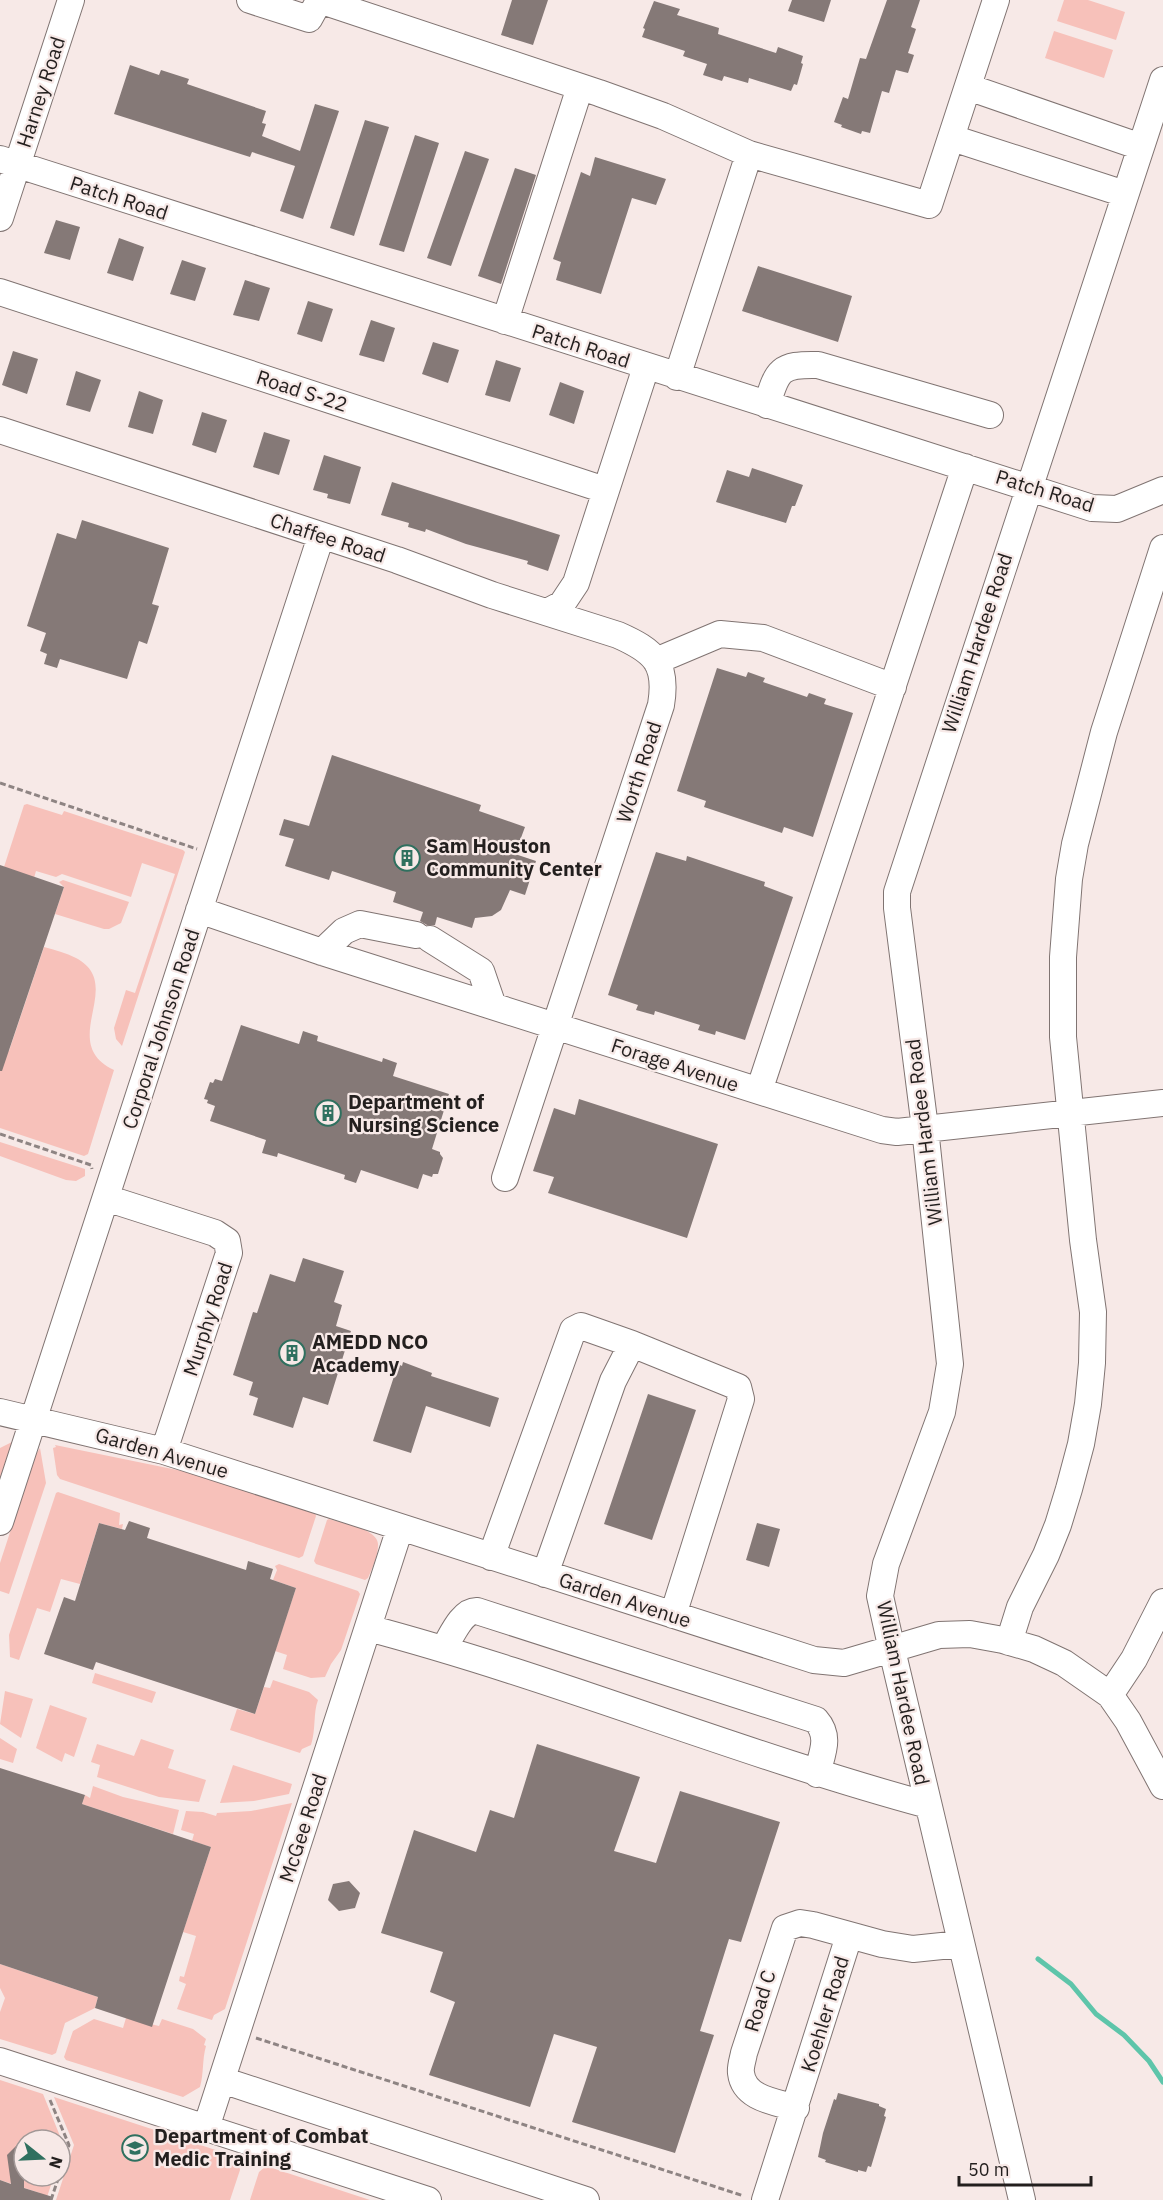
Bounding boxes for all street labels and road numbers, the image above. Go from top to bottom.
street label: Harney Road [10,33,71,151]
street label: Patch Road [67,169,172,226]
street label: Patch Road [529,317,634,374]
street label: Road S-22 [253,363,351,418]
street label: Patch Road [993,463,1098,518]
street label: Chaffee Road [267,506,389,569]
street label: William Hardee Road [935,549,1018,736]
street label: Worth Road [609,718,668,826]
street label: Corporal Johnson Road [115,925,206,1132]
street label: Forage Avenue [608,1031,742,1098]
street label: William Hardee Road [899,1037,948,1227]
street label: Murphy Road [176,1258,239,1379]
street label: Garden Avenue [92,1421,232,1484]
street label: Garden Avenue [556,1565,695,1634]
street label: William Hardee Road [871,1598,936,1788]
street label: McGee Road [272,1770,333,1886]
street label: Koehler Road [794,1952,855,2075]
street label: Road C [737,1967,782,2035]

